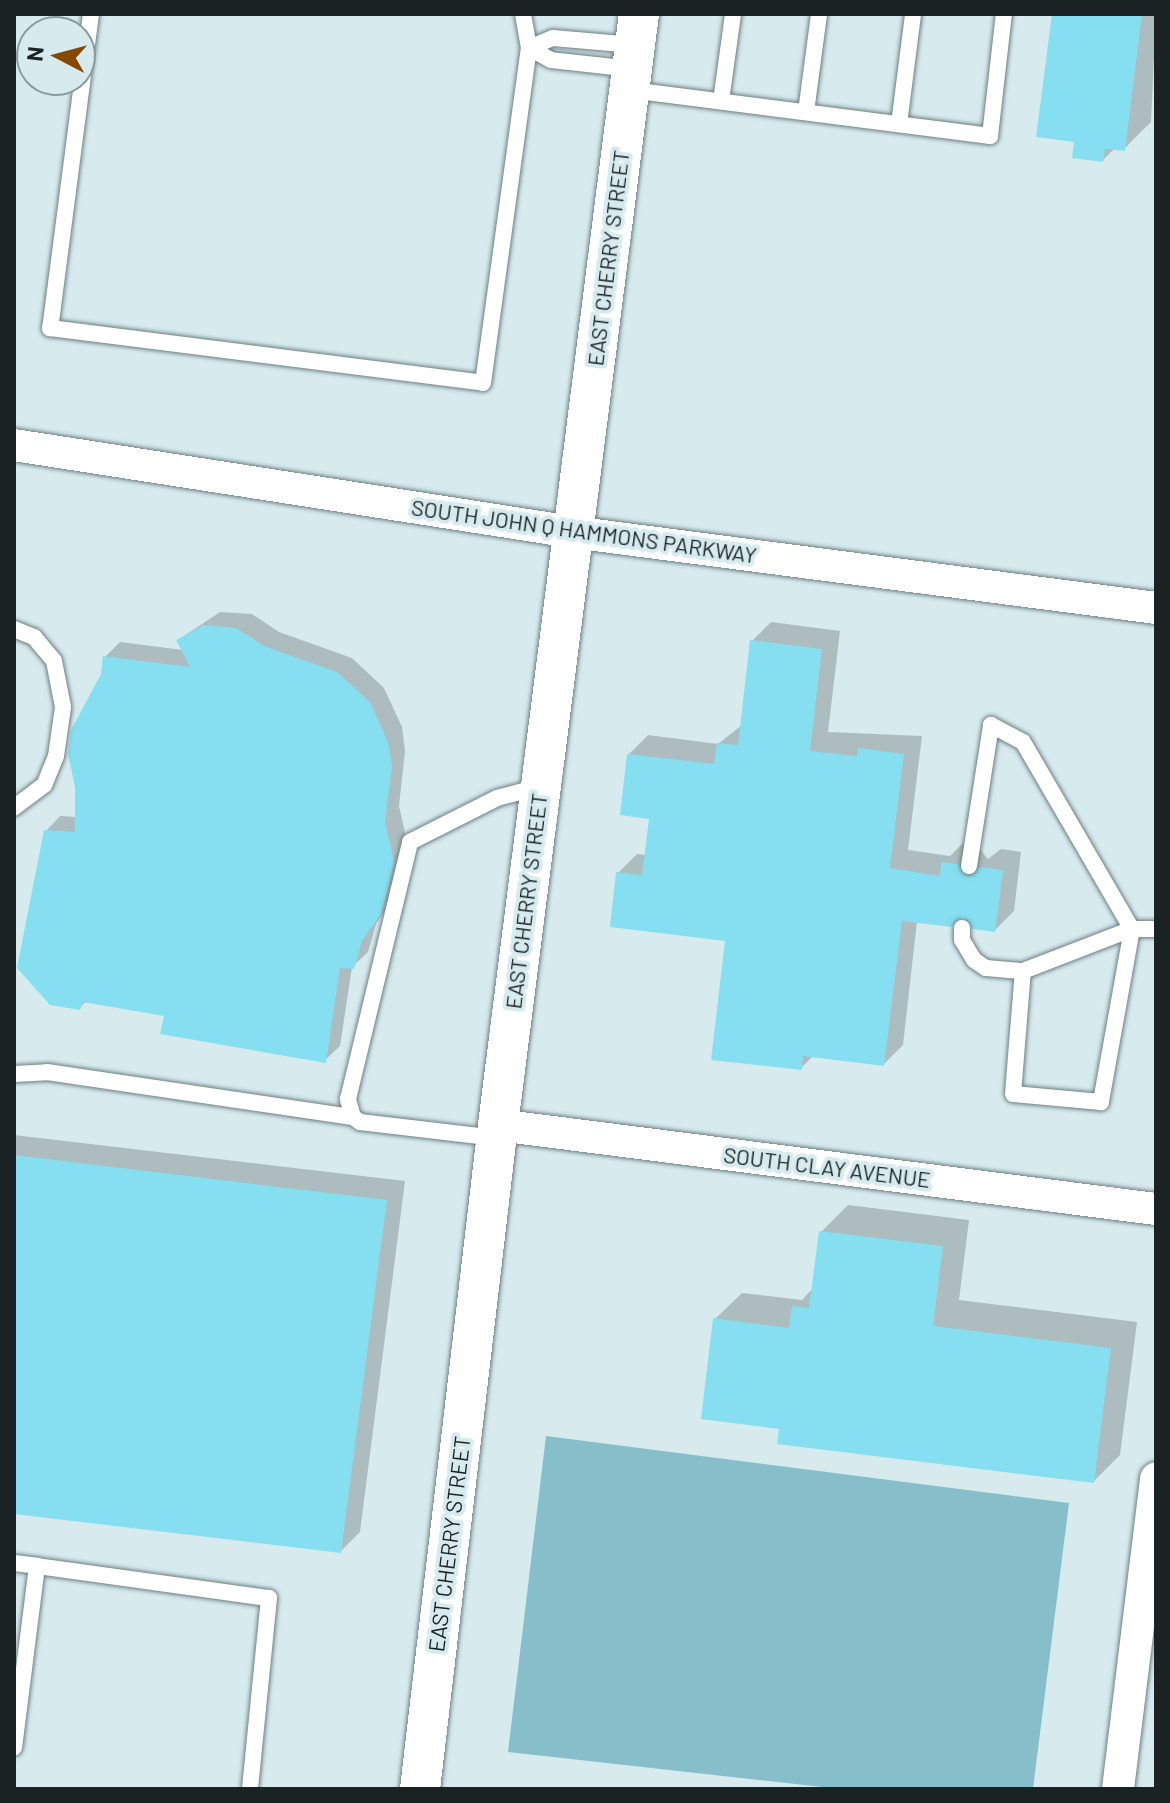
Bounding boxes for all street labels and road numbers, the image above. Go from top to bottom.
street label: EAST CHERRY STREET [582,149,634,367]
street label: SOUTH JOHN Q HAMMONS PARKWAY [410,494,758,568]
street label: EAST CHERRY STREET [500,792,552,1010]
street label: SOUTH CLAY AVENUE [722,1141,932,1193]
street label: EAST CHERRY STREET [423,1435,475,1653]

